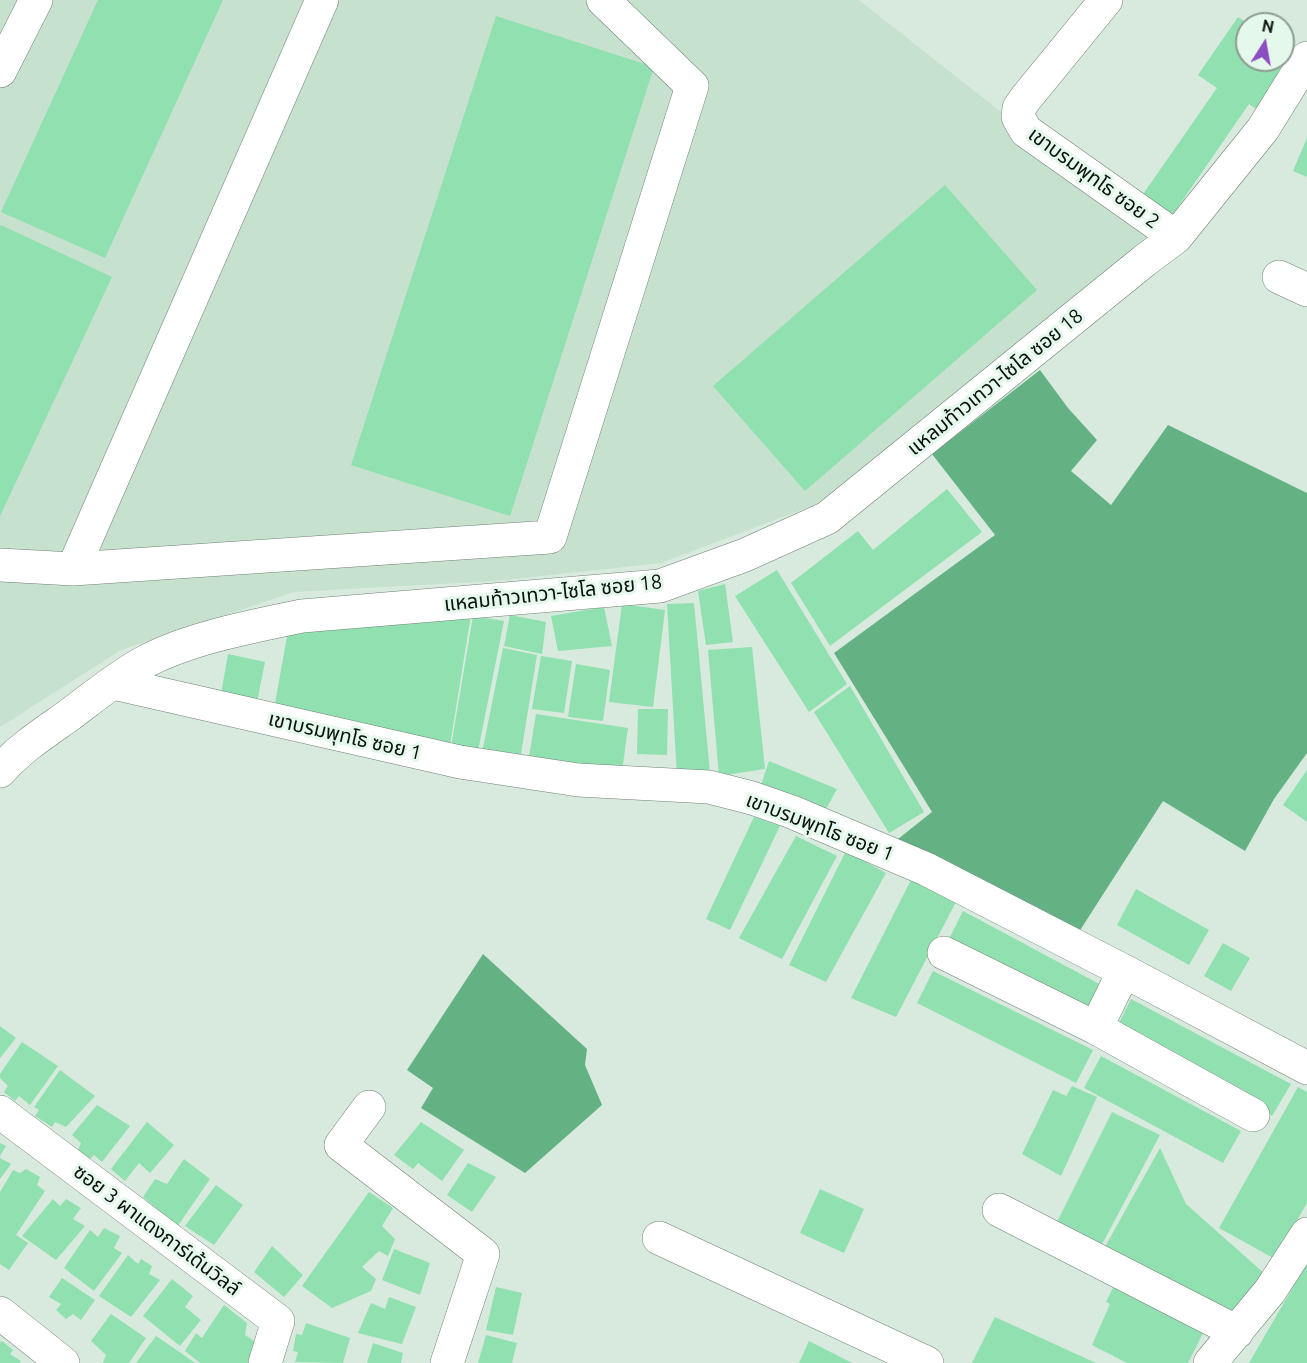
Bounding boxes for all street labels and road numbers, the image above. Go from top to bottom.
street label: เขาบรมพุทโธ ซอย 2 [1024,122,1164,234]
street label: แหลมท้าวเทวา-ไซโล ซอย 18 [902,304,1088,460]
street label: แหลมท้าวเทวา-ไซโล ซอย 18 [443,570,663,616]
street label: เขาบรมพุทโธ ซอย 1 [266,707,424,765]
street label: เขาบรมพุทโธ ซอย 1 [743,788,897,866]
street label: ซอย 3 ผาแดงการ์เด้นวิลล์ [69,1159,245,1301]

